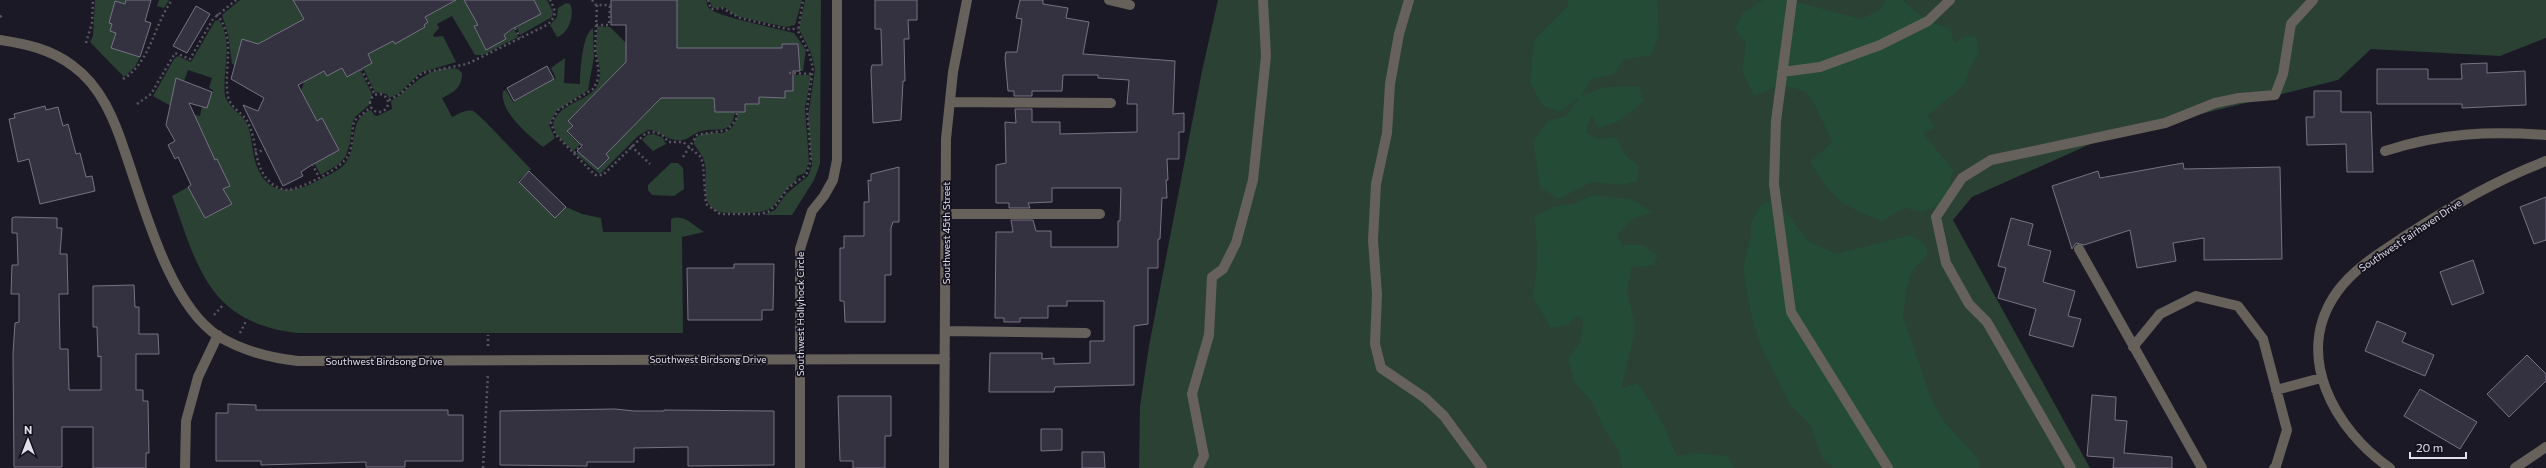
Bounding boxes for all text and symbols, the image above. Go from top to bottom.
street label: Southwest 45th Street [940,182,952,284]
street label: Southwest Fairhaven Drive [2356,196,2464,274]
street label: Southwest Hollyhock Circle [794,252,806,376]
street label: Southwest Birdsong Drive [649,353,767,365]
street label: Southwest Birdsong Drive [325,355,443,367]
north arrow [8,420,48,460]
text: N [24,423,32,436]
scale bar [2410,434,2466,460]
text: 20 m [2416,440,2443,454]

